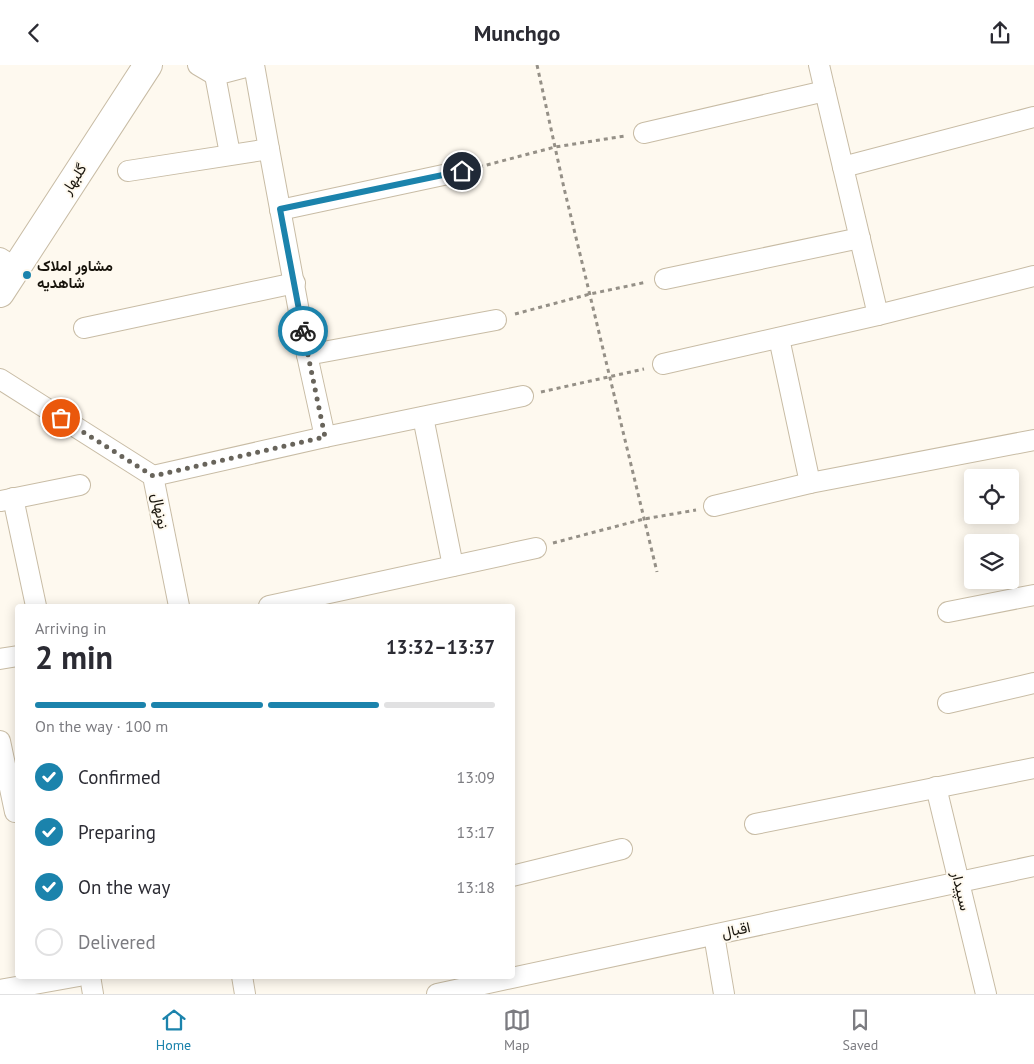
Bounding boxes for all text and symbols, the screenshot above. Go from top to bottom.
icon: back [20,19,48,47]
text: Munchgo [474,19,560,47]
icon: share [986,19,1014,47]
pin [441,150,483,192]
icon: home [448,157,476,185]
street label: گلبهار [56,159,91,199]
place label: مشاور املاک شاهدیه [37,256,113,292]
marker: مشاور املاک شاهدیه [21,269,33,281]
courier [278,306,328,356]
icon: bike [289,317,317,345]
pin [40,397,82,439]
icon: bag [47,404,75,432]
map controls [964,469,1019,589]
button: locate [964,469,1019,524]
street label: نونهال [148,491,173,530]
button: layers [964,534,1019,589]
text: Arriving in [35,618,106,638]
text: 13:32–13:37 [386,635,495,659]
text: 2 min [35,636,113,678]
text: On the way · 100 m [35,716,168,736]
icon: check [35,763,63,791]
text: Confirmed [78,765,161,789]
text: 13:09 [457,767,495,787]
icon: check [35,818,63,846]
text: Preparing [78,820,156,844]
text: 13:17 [457,822,495,842]
street label: سپیدار [947,868,975,913]
icon: check [35,873,63,901]
text: On the way [78,875,170,899]
text: 13:18 [457,877,495,897]
street label: اقبال [720,917,752,942]
text: Delivered [78,930,156,954]
tab: Home [156,1006,191,1054]
tab: Map [503,1006,531,1054]
tab: Saved [843,1006,878,1054]

